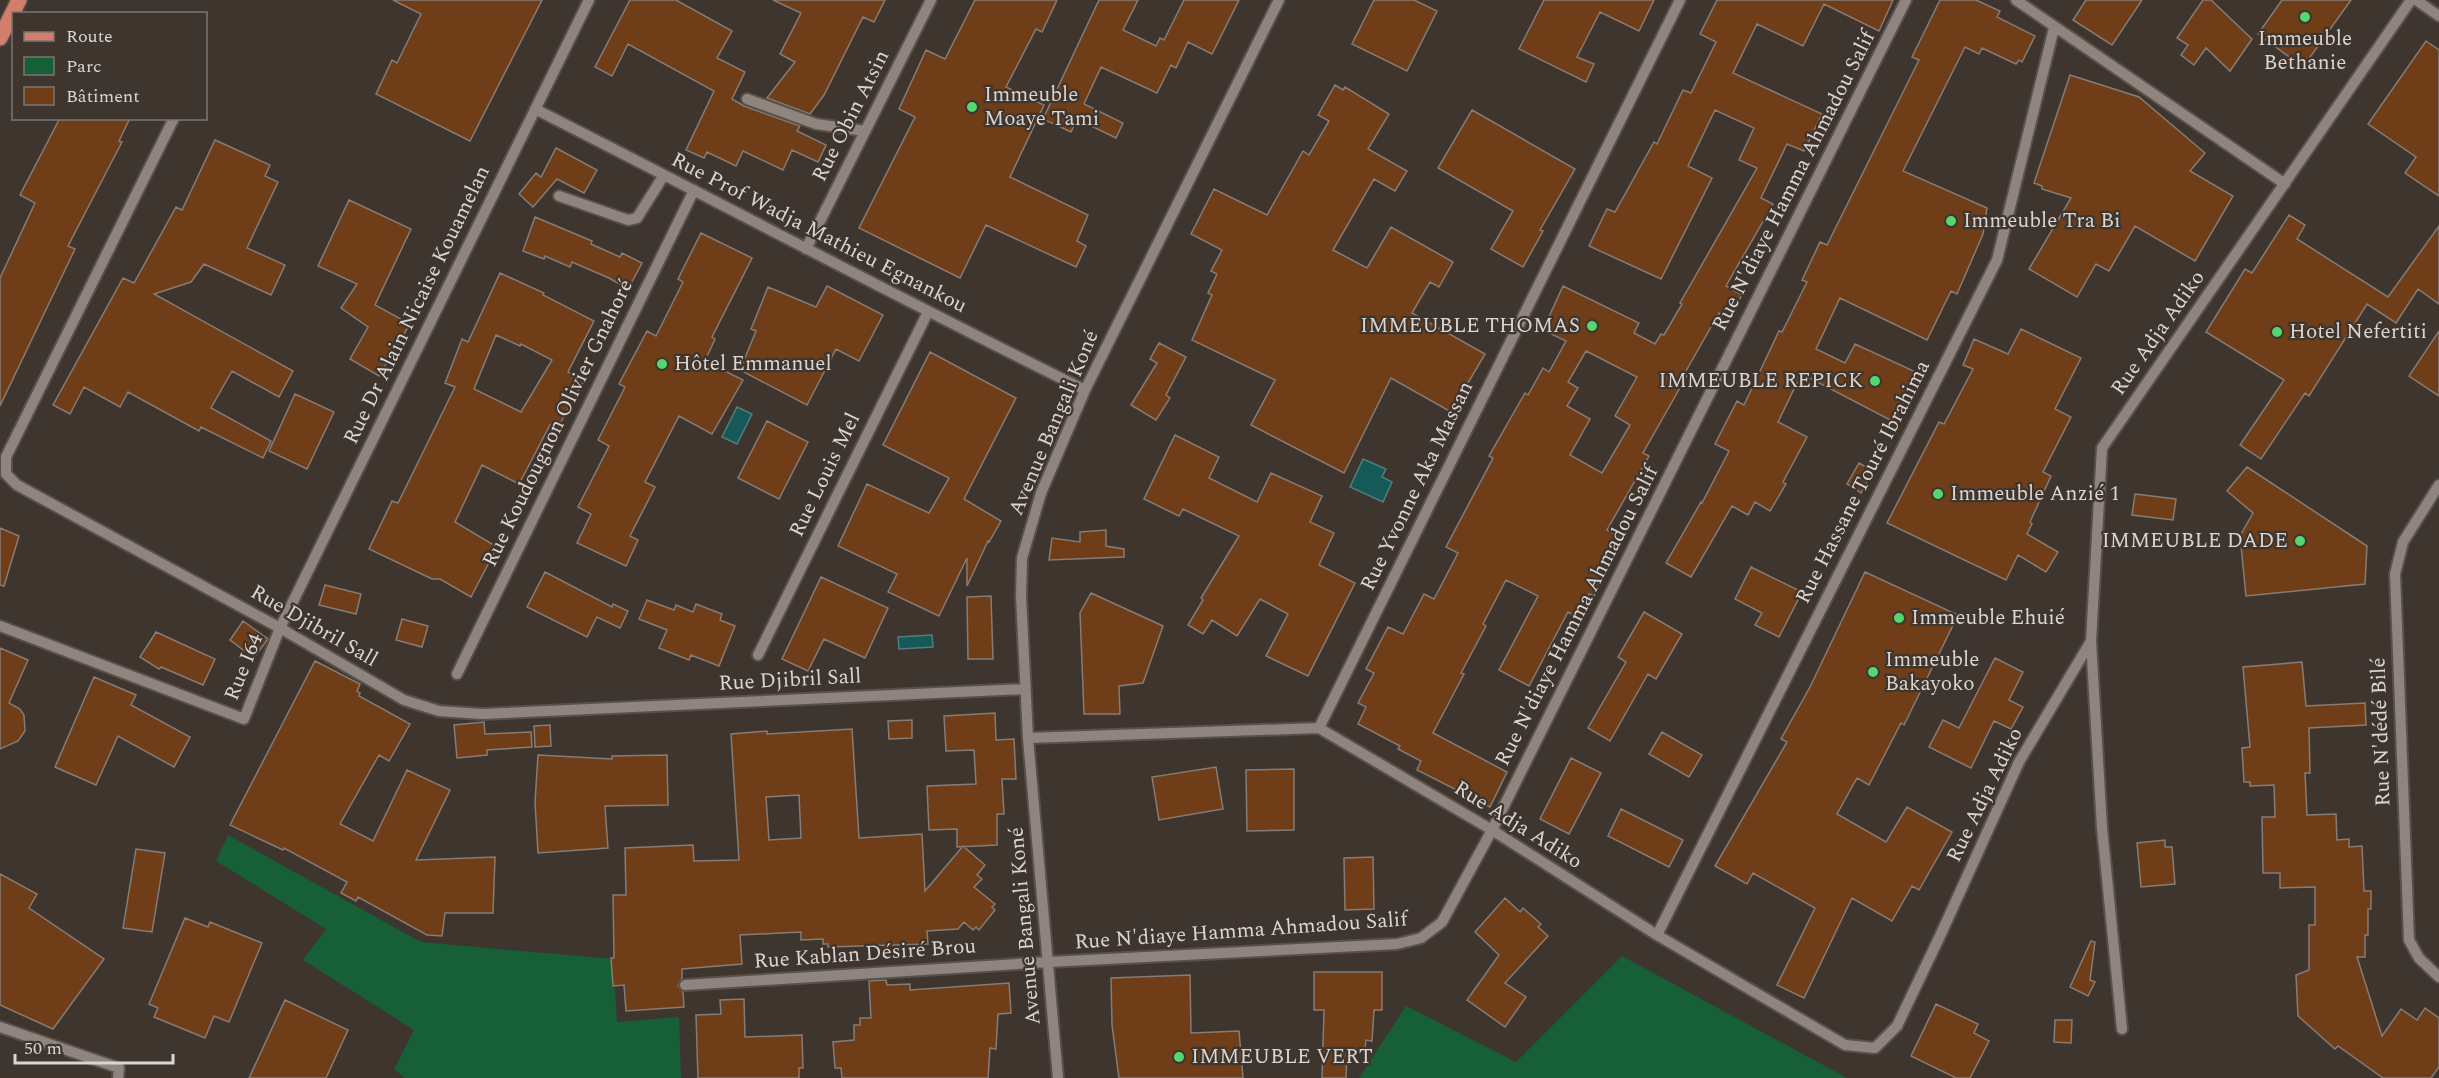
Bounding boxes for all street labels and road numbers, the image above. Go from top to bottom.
street label: Rue N'diaye Hamma Ahmadou Salif [1704,23,1885,337]
street label: Rue Obin Atsin [804,44,898,188]
street label: Rue Prof Wadja Mathieu Egnankou [665,144,973,322]
street label: Rue Dr Alain Nicaise Kouamelan [335,160,499,450]
street label: Rue Adja Adiko [2103,264,2213,402]
street label: Rue Koudougnon Olivier Gnahoré [474,274,642,572]
street label: Avenue Bangali Koné [1000,325,1108,521]
street label: Rue Hassane Touré Ibrahima [1788,354,1939,609]
street label: Rue Yvonne Aka Massan [1352,376,1482,596]
street label: Rue Louis Mel [781,407,869,543]
street label: Rue N'diaye Hamma Ahmadou Salif [1487,458,1668,772]
street label: Rue Djibril Sall [244,576,384,676]
street label: Rue I64 [216,628,272,706]
street label: Rue N'dédé Bilé [2362,657,2400,807]
street label: Rue Djibril Sall [718,660,862,700]
street label: Rue Adja Adiko [1938,722,2032,868]
street label: Rue Adja Adiko [1447,773,1589,877]
street label: Avenue Bangali Koné [1000,826,1050,1026]
street label: Rue N'diaye Hamma Ahmadou Salif [1073,903,1410,959]
street label: Rue Kablan Désiré Brou [753,930,977,978]

